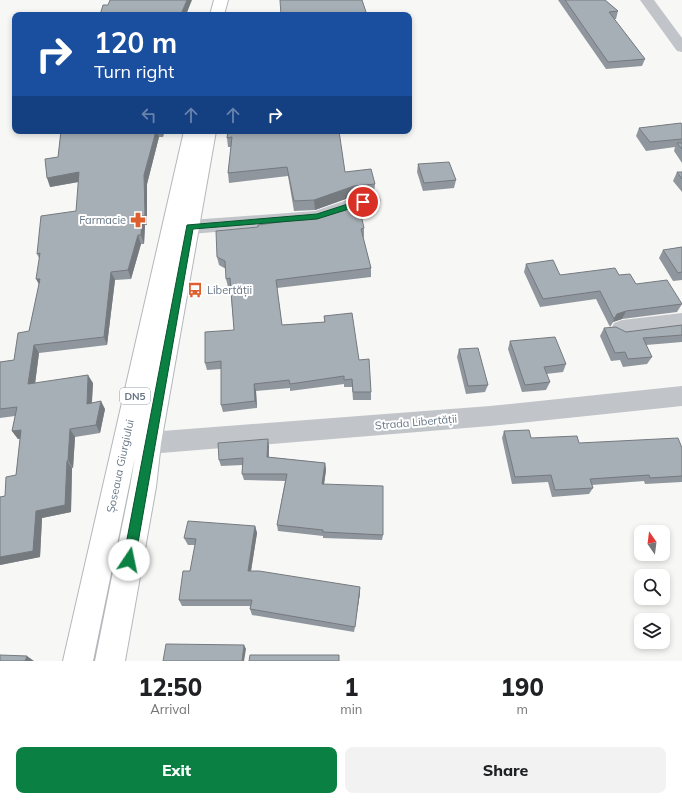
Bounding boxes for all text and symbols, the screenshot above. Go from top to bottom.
text: 120 m [94,25,177,60]
icon: right [28,28,80,80]
text: Turn right [94,60,174,83]
icon: left [138,104,160,126]
icon: ahead [180,104,202,126]
icon: ahead [222,104,244,126]
icon: right [264,104,286,126]
pin [346,185,380,219]
icon: arrive [352,191,374,213]
pharmacy icon: Farmacie [129,211,147,229]
place label: Farmacie [79,213,126,227]
bus stop icon: Libertății [186,281,204,299]
place label: Libertății [207,283,252,298]
road number: DN5 [120,388,150,404]
street label: Strada Libertății [374,411,458,434]
street label: Șoseaua Giurgiului [103,418,138,514]
north arrow [634,525,670,561]
map controls [634,525,670,649]
position arrow [108,539,150,581]
button: search [634,569,670,605]
button: layers [634,613,670,649]
text: 12:50 [138,672,202,702]
text: 1 [344,672,359,702]
text: 190 [501,672,544,702]
text: Arrival [150,701,190,717]
text: min [340,701,362,717]
text: m [516,701,528,717]
button: Exit [16,747,337,793]
button: Share [345,747,666,793]

